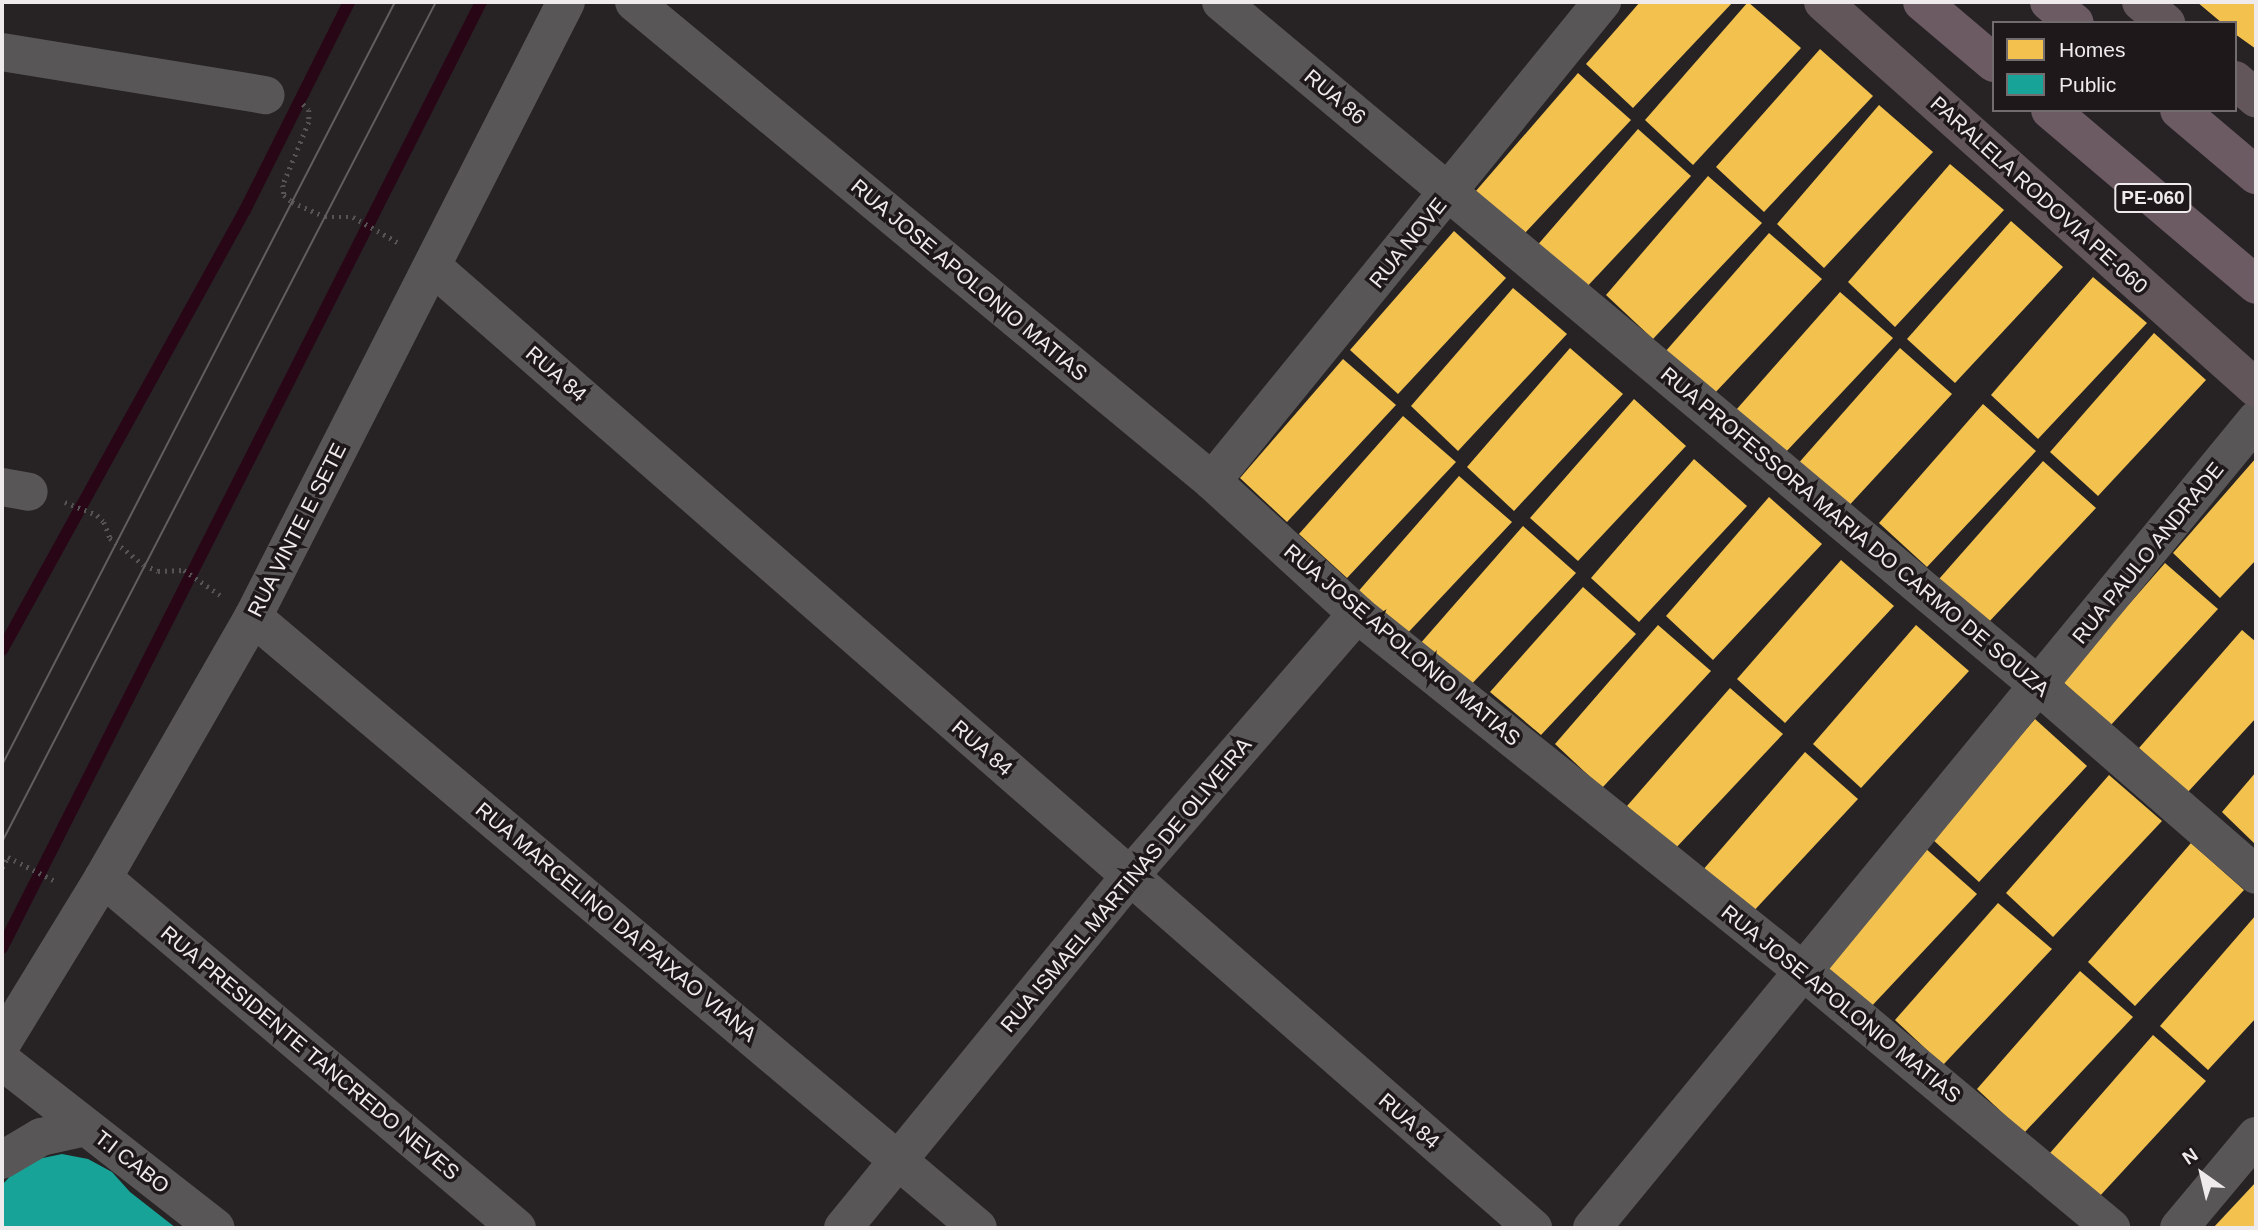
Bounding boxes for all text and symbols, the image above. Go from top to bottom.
legend [1992,21,2237,112]
text: Homes [2059,38,2126,61]
street label: RUA 86 [1299,64,1371,130]
text: Public [2059,73,2116,96]
street label: PARALELA RODOVIA PE-060 [1924,90,2154,300]
street label: RUA JOSE APOLONIO MATIAS [845,173,1093,387]
road number: PE-060 [2113,182,2193,214]
street label: RUA NOVE [1364,192,1452,294]
street label: RUA 84 [520,340,592,408]
street label: RUA PROFESSORA MARIA DO CARMO DE SOUZA [1654,361,2056,703]
street label: RUA VINTE E SETE [242,439,352,621]
street label: RUA PAULO ANDRADE [2066,456,2230,650]
street label: RUA JOSE APOLONIO MATIAS [1278,538,1526,752]
street label: RUA 84 [946,714,1018,782]
street label: RUA ISMAEL MARTINAS DE OLIVEIRA [995,732,1257,1038]
street label: RUA MARCELINO DA PAIXAO VIANA [469,796,763,1048]
street label: RUA JOSE APOLONIO MATIAS [1715,899,1967,1109]
street label: RUA PRESIDENTE TANCREDO NEVES [155,920,465,1186]
street label: RUA 84 [1373,1087,1445,1155]
street label: T.I CABO [90,1125,174,1199]
north arrow [2167,1139,2237,1209]
text: N [2178,1144,2202,1169]

